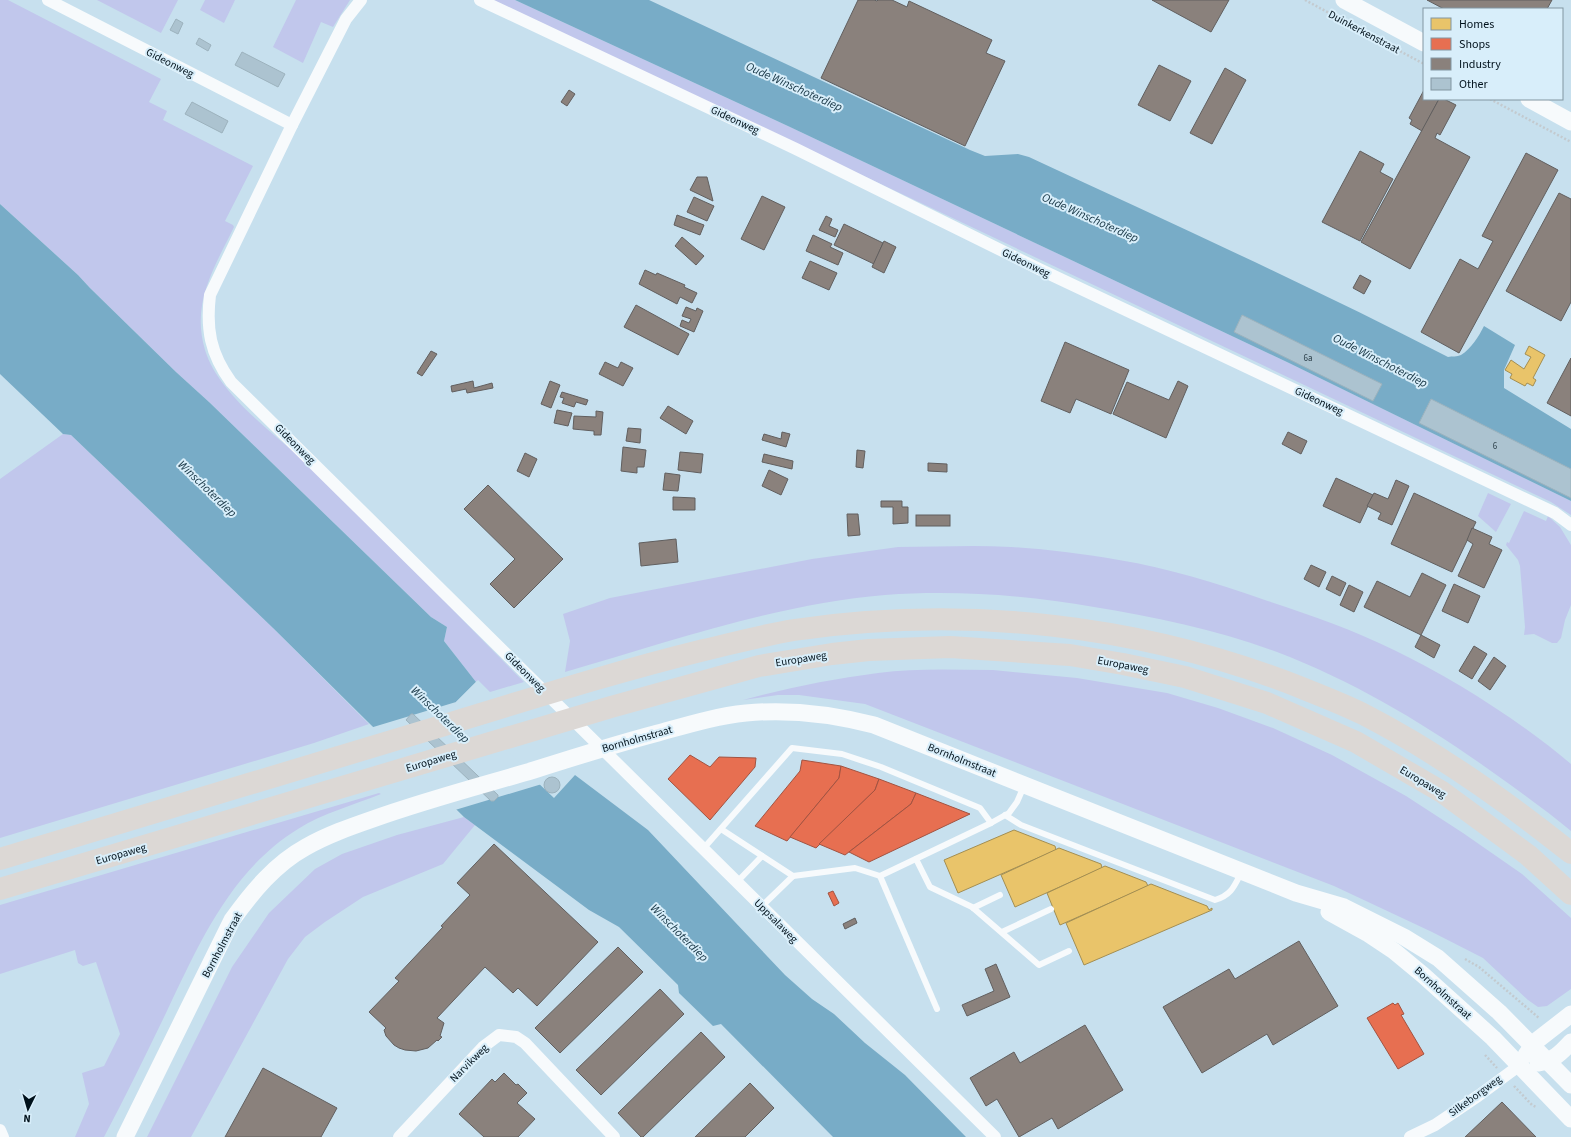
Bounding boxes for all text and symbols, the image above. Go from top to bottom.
street label: Duinkerkenstraat [1326,7,1403,57]
legend [1423,8,1563,100]
text: Homes [1459,16,1494,33]
text: Shops [1459,36,1490,53]
street label: Gideonweg [144,45,197,82]
text: Industry [1459,56,1501,73]
water label: Oude Winschoterdiep [743,58,845,116]
text: Other [1459,76,1489,93]
street label: Gideonweg [708,102,762,138]
water label: Oude Winschoterdiep [1039,189,1141,247]
street label: Gideonweg [999,245,1053,281]
water label: Oude Winschoterdiep [1330,330,1430,392]
house number: 6a [1303,352,1313,365]
street label: Gideonweg [1292,383,1346,419]
street label: Gideonweg [271,420,319,468]
house number: 6 [1493,440,1498,453]
water label: Winschoterdiep [174,457,240,521]
street label: Europaweg [774,647,828,670]
street label: Gideonweg [501,648,549,696]
street label: Europaweg [1096,653,1150,677]
water label: Winschoterdiep [407,683,473,747]
street label: Bornholmstraat [600,722,674,756]
street label: Bornholmstraat [926,739,999,781]
street label: Europaweg [404,746,458,776]
street label: Europaweg [1397,762,1449,802]
street label: Europaweg [94,840,148,868]
street label: Uppsalaweg [751,896,802,947]
water label: Winschoterdiep [646,900,712,966]
street label: Bornholmstraat [198,909,246,981]
street label: Bornholmstraat [1411,963,1475,1023]
street label: Narvikweg [446,1040,492,1086]
street label: Silkeborgweg [1445,1071,1505,1120]
north arrow [8,1089,48,1129]
text: N [23,1111,31,1126]

